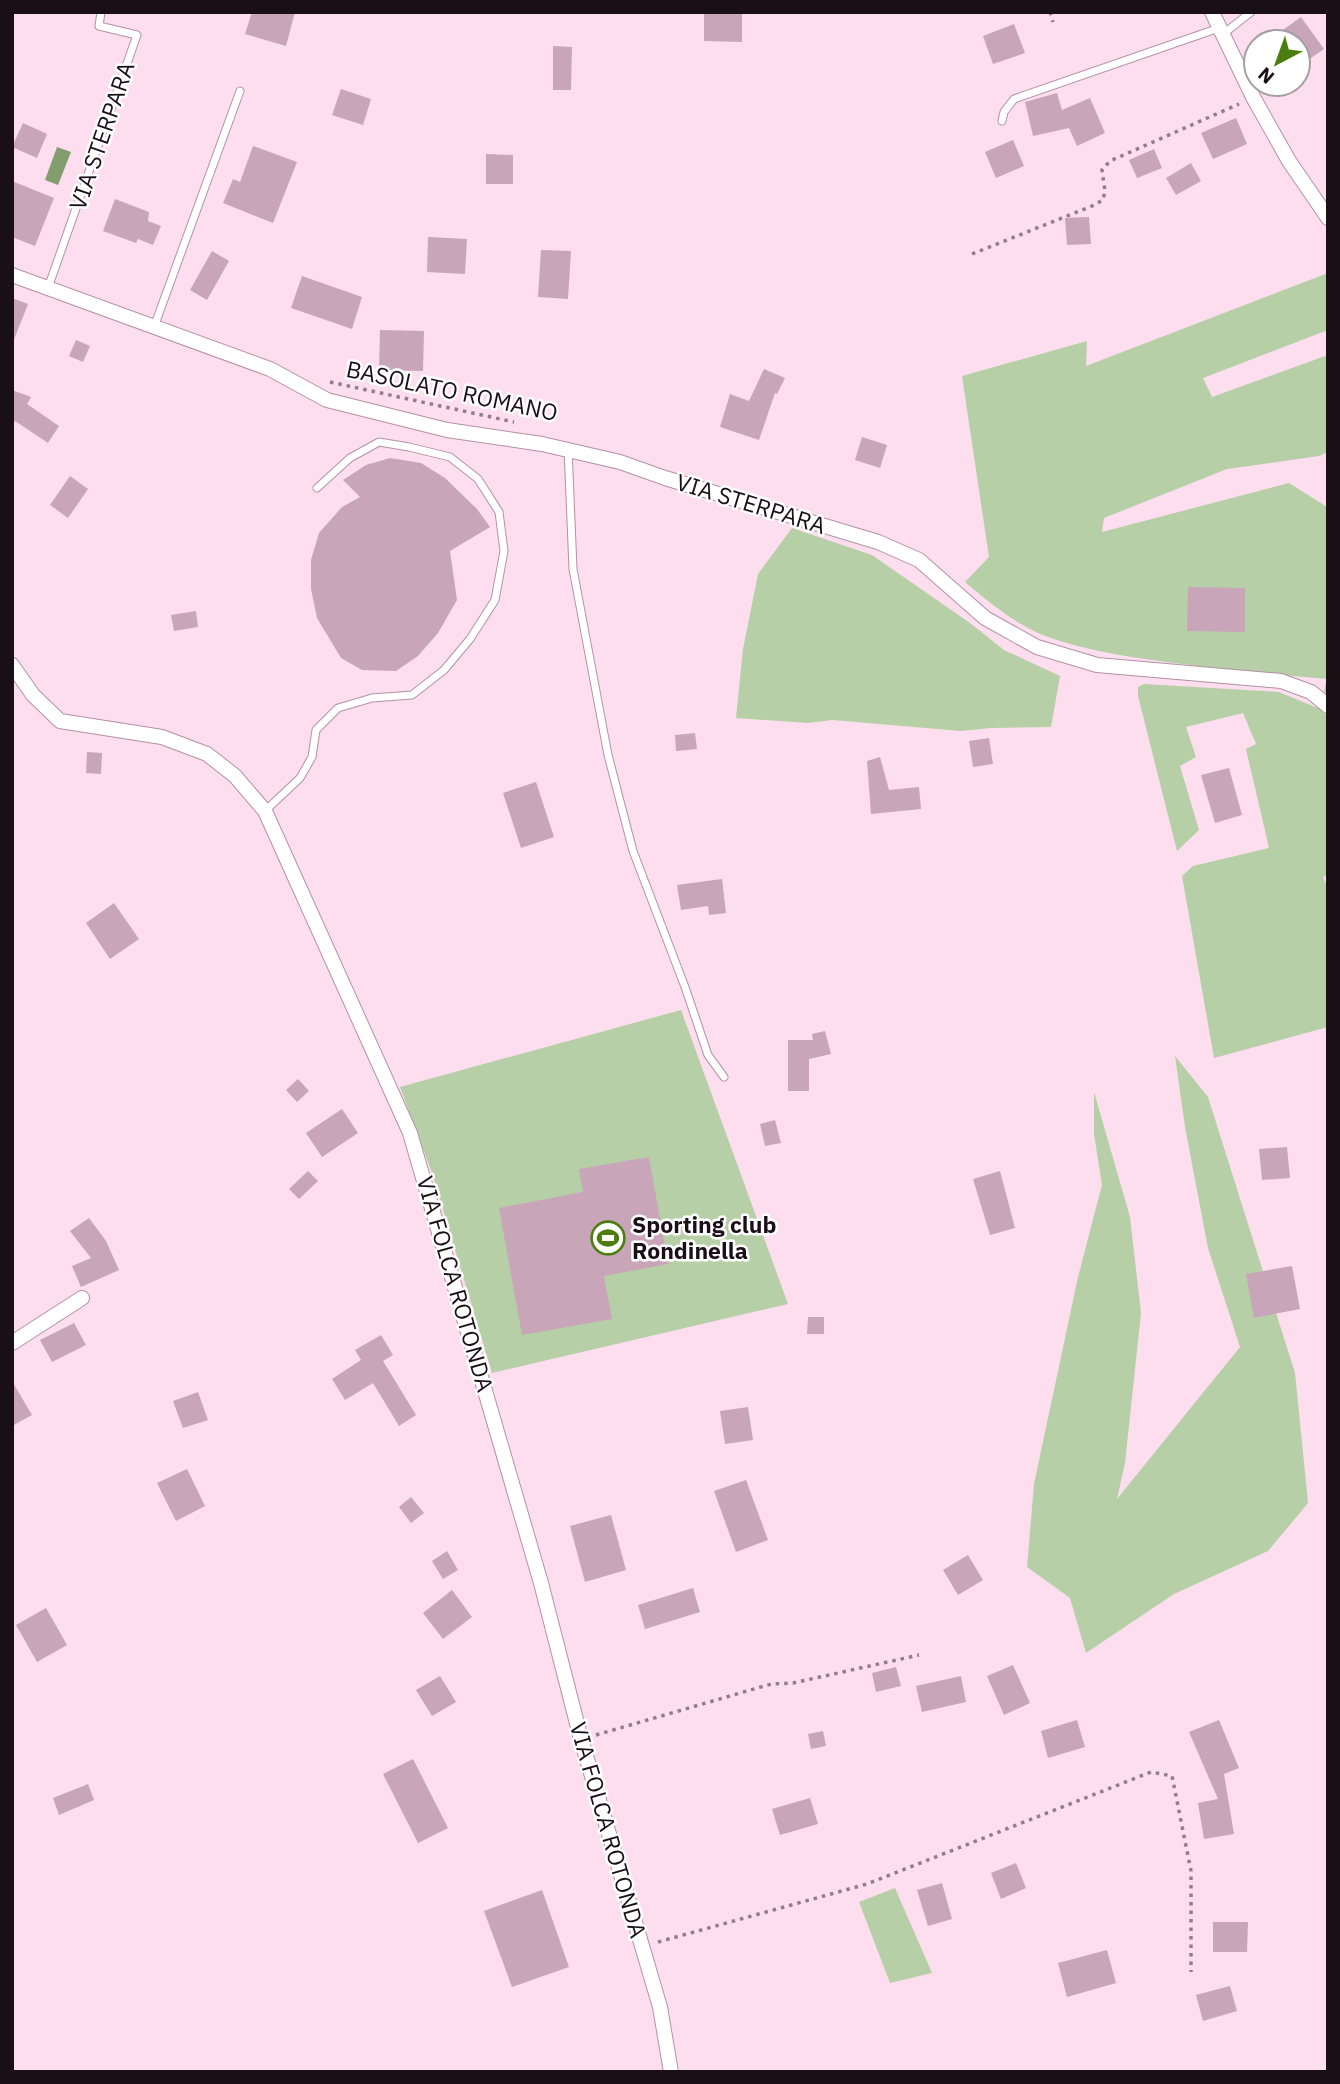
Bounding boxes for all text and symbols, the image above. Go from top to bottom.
north arrow [1242,28,1312,98]
street label: VIA STERPARA [62,57,141,214]
text: N [1253,62,1279,89]
street label: BASOLATO ROMANO [344,353,561,427]
street label: VIA STERPARA [673,466,830,540]
street label: VIA FOLCA ROTONDA [411,1172,501,1395]
place label: Sporting club Rondinella [632,1209,776,1265]
sports icon: Sporting club Rondinella [589,1219,627,1257]
street label: VIA FOLCA ROTONDA [564,1718,654,1941]

